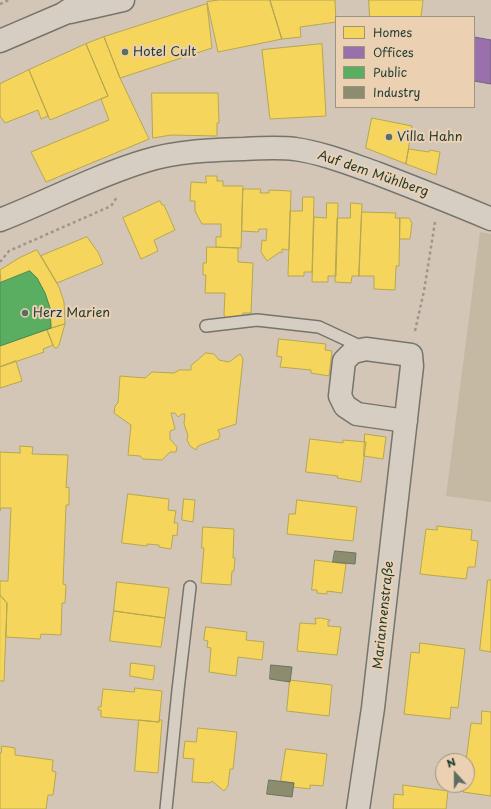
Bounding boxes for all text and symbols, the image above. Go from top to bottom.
legend [335,16,475,108]
text: Homes [373,23,412,41]
text: Offices [373,43,414,61]
place label: Hotel Cult [133,44,196,60]
marker: Hotel Cult [120,47,130,57]
text: Public [373,63,407,81]
text: Industry [373,83,420,101]
place label: Villa Hahn [397,129,462,145]
marker: Villa Hahn [384,132,394,142]
street label: Auf dem Mühlberg [316,148,430,200]
place label: Herz Marien [33,305,110,321]
marker: Herz Marien [20,308,30,318]
street label: Mariannenstraße [371,560,397,670]
north arrow [435,753,475,793]
text: N [444,753,458,772]

